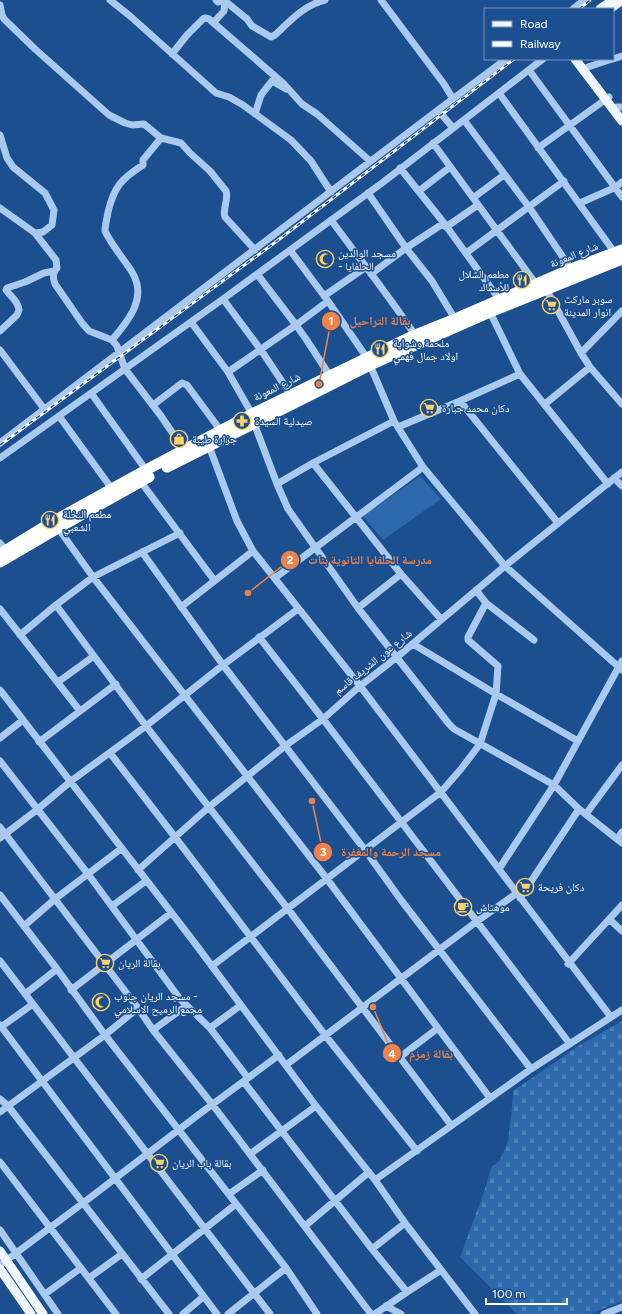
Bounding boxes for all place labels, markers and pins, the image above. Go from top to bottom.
place label: مسجد الوالدين - الحلفايا [338,247,396,273]
mosque icon: مسجد الوالدين - الحلفايا [315,249,335,269]
place label: مطعم الشلال للأسماك [458,268,509,294]
restaurant icon: مطعم الشلال للأسماك [512,270,532,290]
place label: سوبر ماركت انوار المدينة [564,293,612,319]
supermarket icon: سوبر ماركت انوار المدينة [541,295,561,315]
callout: بقالة التراحيل [321,309,418,333]
place label: ملحمة وشواية اولاد جمال فهمي [393,337,458,364]
restaurant icon: ملحمة وشواية اولاد جمال فهمي [370,339,390,359]
supermarket icon: دكان محمد جبارة [419,398,439,418]
place label: دكان محمد جبارة [442,402,510,415]
pharmacy icon: صيدلية السيدة [232,411,252,431]
place label: صيدلية السيدة [255,415,313,428]
shop icon: جزارة طيبة [169,429,189,449]
place label: جزارة طيبة [192,433,237,446]
place label: مطعم النخلة الشعبي [63,508,111,535]
restaurant icon: مطعم النخلة الشعبي [40,510,60,530]
callout: مدرسة الحلفايا الثانوية بنات [280,548,440,572]
callout: مسجد الرحمة والمغفرة [313,840,449,864]
supermarket icon: دكان فريحة [515,877,535,897]
place label: دكان فريحة [538,881,585,894]
cafe icon: موهتاش [453,897,473,917]
place label: موهتاش [476,901,510,914]
supermarket icon: بقالة الريان [95,953,115,973]
place label: بقالة الريان [118,957,160,970]
place label: مسجد الريان جنوب - مجمع الرميح الاسلامي [114,990,202,1017]
mosque icon: مسجد الريان جنوب - مجمع الرميح الاسلامي [91,992,111,1012]
callout: بقالة زمزم [382,1041,461,1065]
supermarket icon: بقالة باب الريان [149,1153,169,1173]
place label: بقالة باب الريان [172,1157,232,1170]

